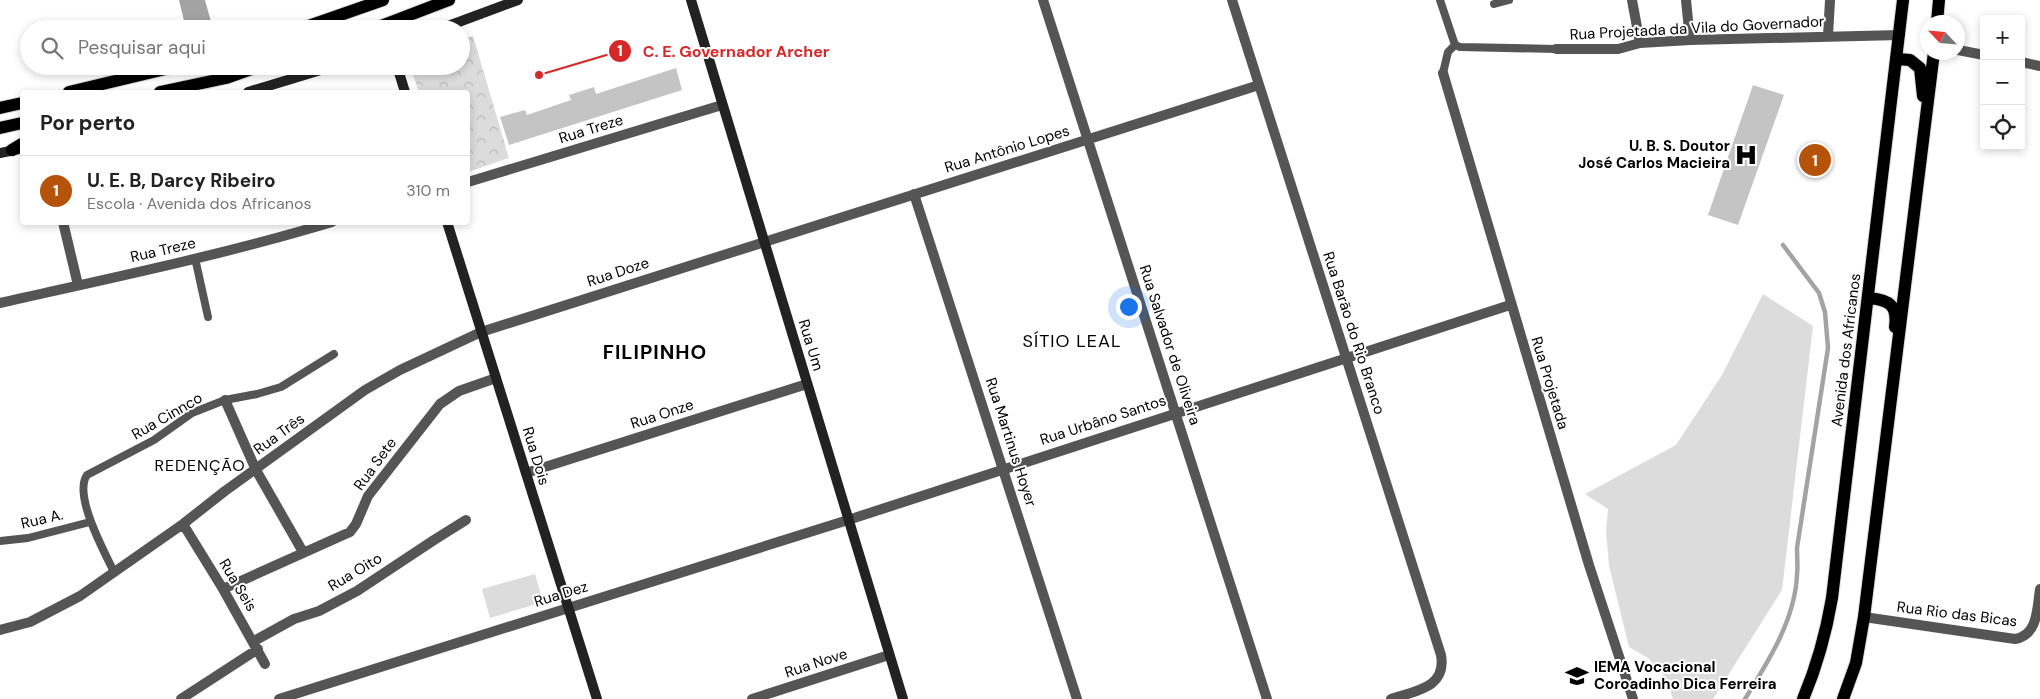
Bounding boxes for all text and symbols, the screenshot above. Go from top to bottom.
street label: Rua Projetada da Vila do Governador [1569,11,1825,45]
north arrow [1920,15,1965,60]
map controls [1980,15,2025,150]
button: + [1980,15,2025,60]
search box [20,20,470,75]
icon: search [38,34,66,62]
text: Pesquisar aqui [78,35,206,60]
callout: C. E. Governador Archer [608,36,839,67]
text: 1 [617,41,623,61]
text: C. E. Governador Archer [643,41,830,62]
button: − [1980,60,2025,105]
button: locate [1980,105,2025,150]
text: Por perto [40,109,135,137]
street label: Rua Treze [556,110,626,148]
street label: Rua Antônio Lopes [942,120,1072,178]
place label: U. B. S. Doutor José Carlos Macieira [1578,136,1730,173]
pin: 1 [1799,141,1831,179]
hospital icon: U. B. S. Doutor José Carlos Macieira [1733,142,1759,168]
text: U. E. B, Darcy Ribeiro [87,168,276,193]
text: 1 [53,180,59,201]
text: 310 m [406,180,450,201]
text: Escola · Avenida dos Africanos [87,193,312,214]
street label: Rua Treze [128,233,198,267]
street label: Rua Barão do Rio Branco [1318,249,1390,417]
street label: Rua Doze [584,253,652,291]
street label: Rua Salvador de Oliveira [1135,262,1205,428]
street label: Avenida dos Africanos [1827,272,1865,428]
your location [1116,294,1142,320]
street label: Rua Um [794,317,828,373]
district label: SÍTIO LEAL [1023,329,1121,353]
street label: Rua Projetada [1526,334,1574,432]
district label: FILIPINHO [603,339,707,365]
street label: Rua Martinus Hoyer [981,375,1041,509]
street label: Rua Cinnco [128,388,206,444]
street label: Rua Urbâno Santos [1037,390,1169,450]
street label: Rua Onze [628,394,696,434]
street label: Rua Três [249,409,309,459]
street label: Rua Dois [518,424,554,488]
street label: Rua Sete [349,434,401,494]
district label: REDENÇÃO [154,455,246,476]
street label: Rua A. [19,504,65,534]
street label: Rua Oito [324,548,386,596]
street label: Rua Seis [214,555,262,615]
street label: Rua Dez [532,576,591,612]
street label: Rua Rio das Bicas [1896,597,2018,631]
street label: Rua Nove [782,644,850,682]
place label: IEMA Vocacional Coroadinho Dica Ferreira [1594,657,1777,694]
school or university icon: IEMA Vocacional Coroadinho Dica Ferreira [1564,663,1590,689]

